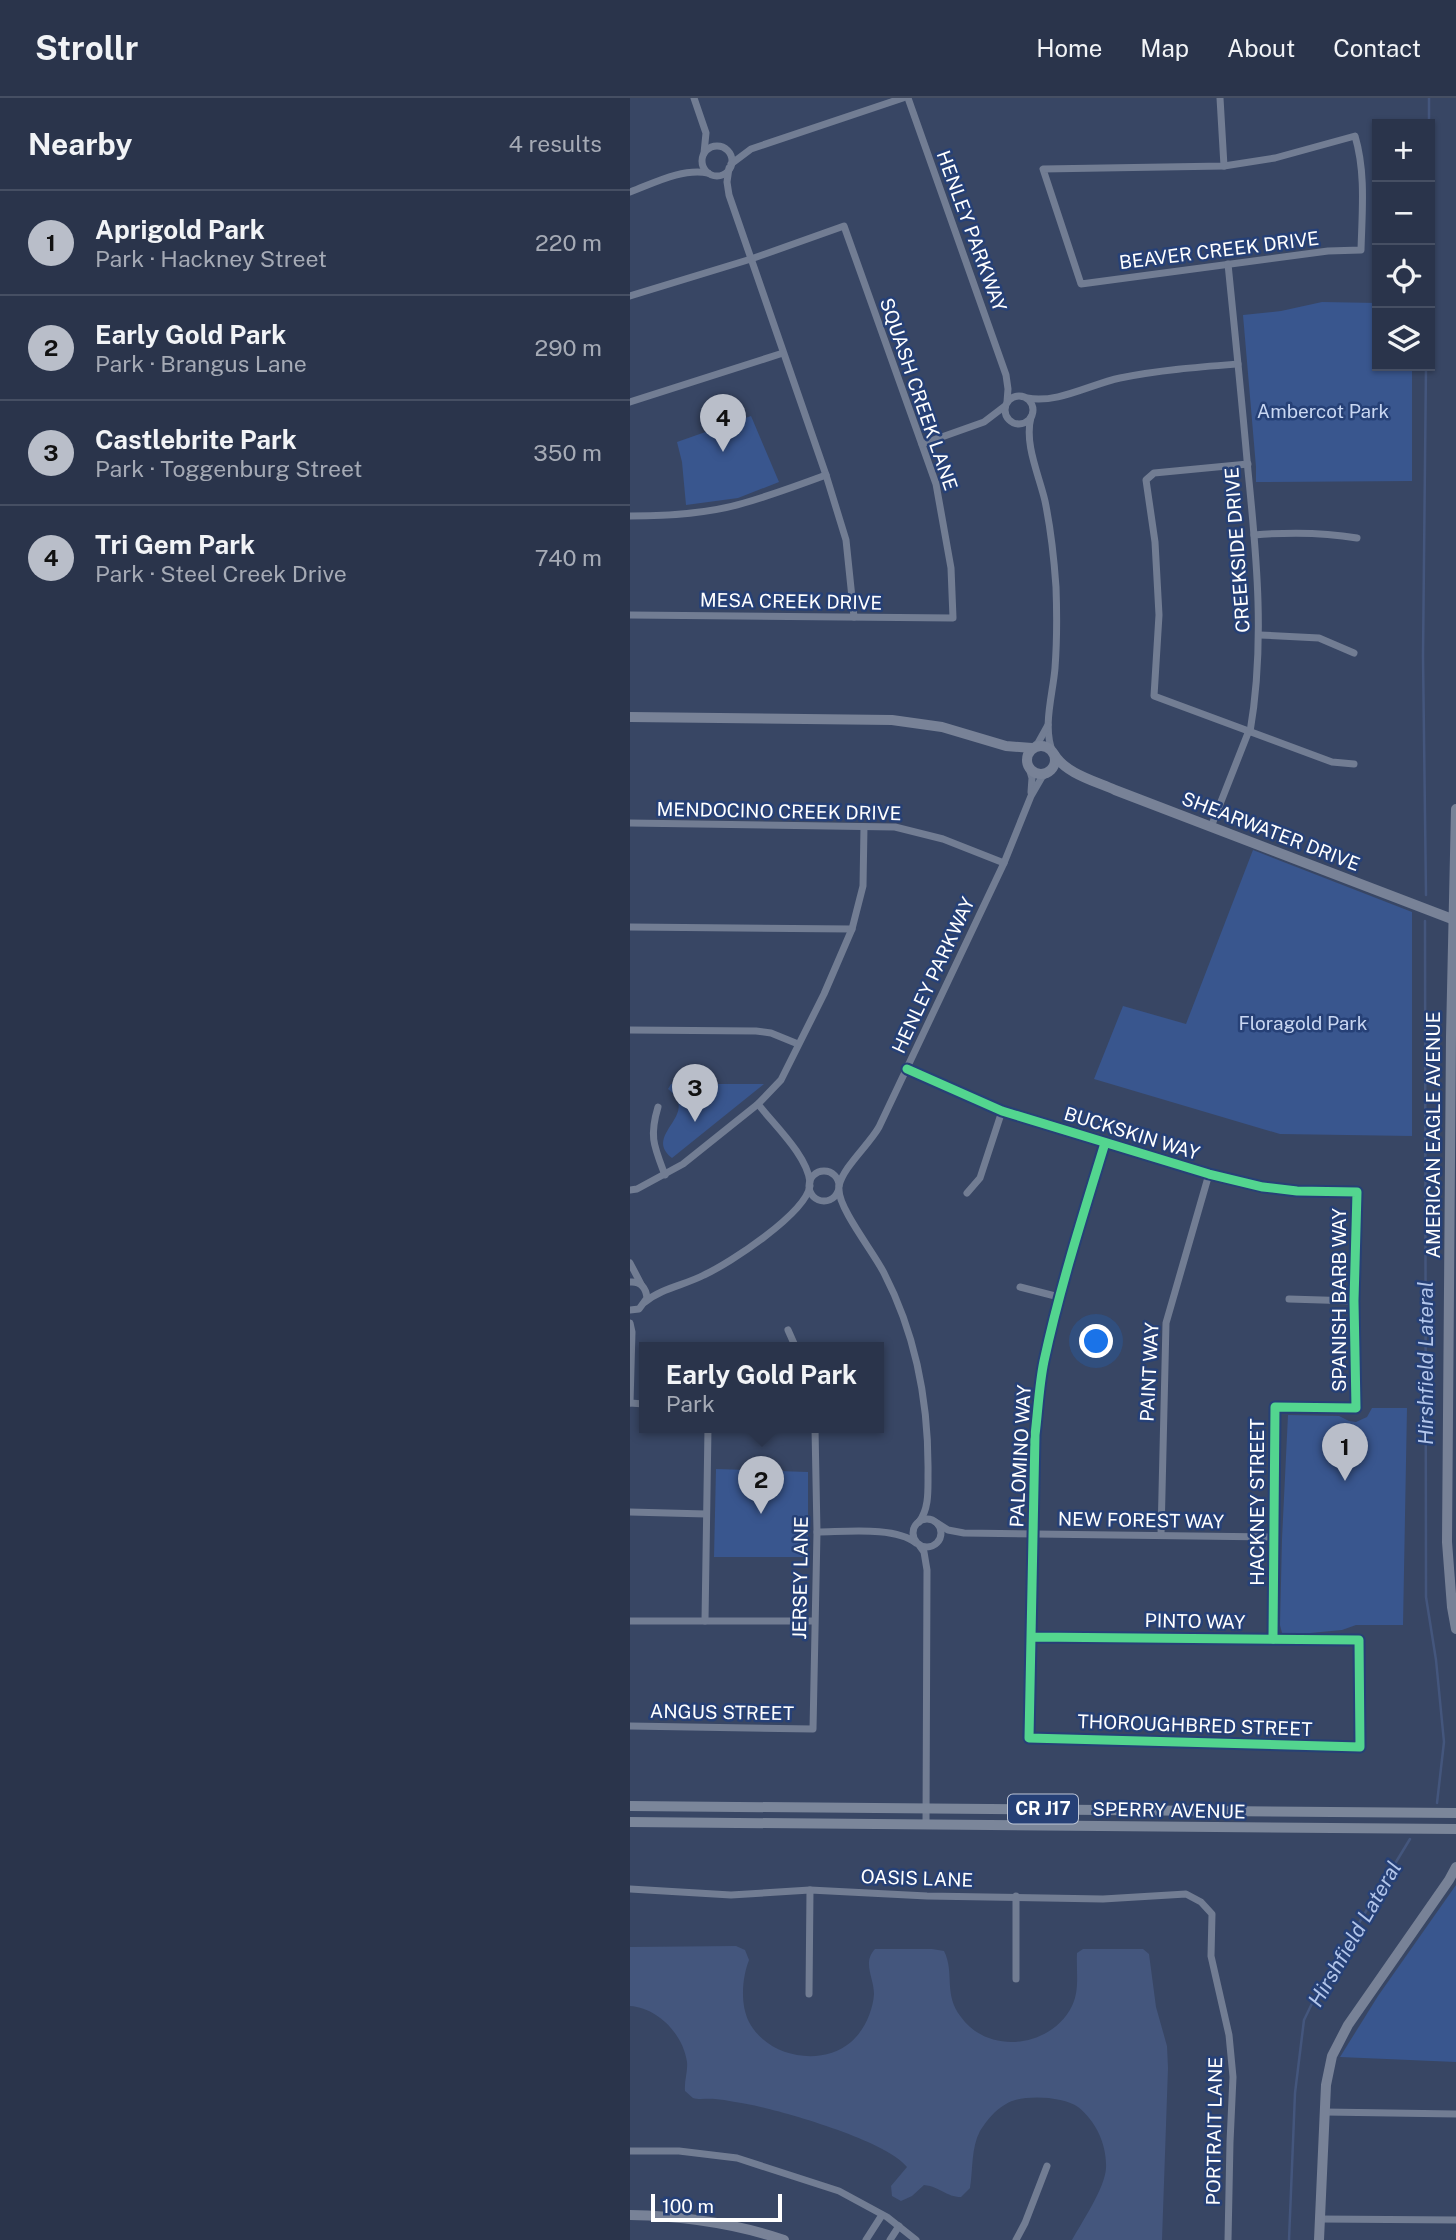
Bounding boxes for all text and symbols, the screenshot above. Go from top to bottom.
text: Strollr [35,29,138,67]
text: Home [1036,34,1102,62]
text: Map [1140,34,1189,62]
text: About [1227,34,1295,62]
text: Contact [1333,34,1421,62]
map controls [1372,119,1435,371]
button: + [1372,119,1435,182]
text: Nearby [28,126,132,162]
text: 4 results [508,130,602,157]
street label: HENLEY PARKWAY [933,147,1012,315]
button: − [1372,182,1435,245]
text: Aprigold Park [95,214,265,245]
street label: BEAVER CREEK DRIVE [1118,227,1320,273]
text: 1 [46,229,56,256]
text: 220 m [535,229,602,256]
text: Park · Hackney Street [95,245,327,272]
button: locate [1372,245,1435,308]
street label: SQUASH CREEK LANE [876,295,962,493]
button: layers [1372,308,1435,371]
text: Early Gold Park [95,319,286,350]
text: 2 [44,334,58,361]
text: 290 m [535,334,602,361]
text: Park · Brangus Lane [95,350,307,377]
pin: 4 [700,394,746,452]
park label: Ambercot Park [1257,400,1390,422]
text: Castlebrite Park [95,424,297,455]
text: 3 [43,439,59,466]
text: 350 m [533,439,602,466]
text: Park · Toggenburg Street [95,455,362,482]
street label: CREEKSIDE DRIVE [1220,467,1254,633]
text: Tri Gem Park [95,529,255,560]
text: 4 [43,544,59,571]
text: 740 m [535,544,602,571]
text: Park · Steel Creek Drive [95,560,347,587]
street label: MESA CREEK DRIVE [700,588,882,614]
street label: SHEARWATER DRIVE [1179,787,1363,875]
street label: MENDOCINO CREEK DRIVE [656,798,902,824]
street label: HENLEY PARKWAY [887,893,979,1057]
park label: Floragold Park [1239,1012,1368,1034]
street label: AMERICAN EAGLE AVENUE [1422,1012,1444,1258]
pin: 3 [672,1064,718,1122]
street label: BUCKSKIN WAY [1062,1102,1203,1164]
street label: SPANISH BARB WAY [1328,1207,1350,1392]
water label: Hirshfield Lateral [1413,1281,1438,1445]
street label: PAINT WAY [1135,1321,1163,1422]
your location [1079,1324,1113,1358]
popup [639,1342,884,1433]
text: Early Gold Park [666,1359,857,1390]
street label: PALOMINO WAY [1005,1383,1035,1528]
text: Park [666,1390,715,1417]
street label: HACKNEY STREET [1246,1418,1268,1586]
pin: 1 [1322,1423,1368,1481]
pin: 2 [738,1456,784,1514]
street label: NEW FOREST WAY [1058,1508,1225,1532]
street label: JERSEY LANE [788,1516,812,1640]
street label: PINTO WAY [1144,1609,1246,1633]
street label: ANGUS STREET [650,1700,794,1724]
street label: THOROUGHBRED STREET [1077,1710,1313,1740]
road number: CR J17 [1008,1794,1078,1824]
street label: SPERRY AVENUE [1092,1798,1246,1822]
water label: Hirshfield Lateral [1303,1856,1406,2011]
street label: OASIS LANE [860,1865,974,1891]
street label: PORTRAIT LANE [1202,2057,1226,2205]
scale bar [651,2191,782,2223]
text: 100 m [662,2195,714,2217]

